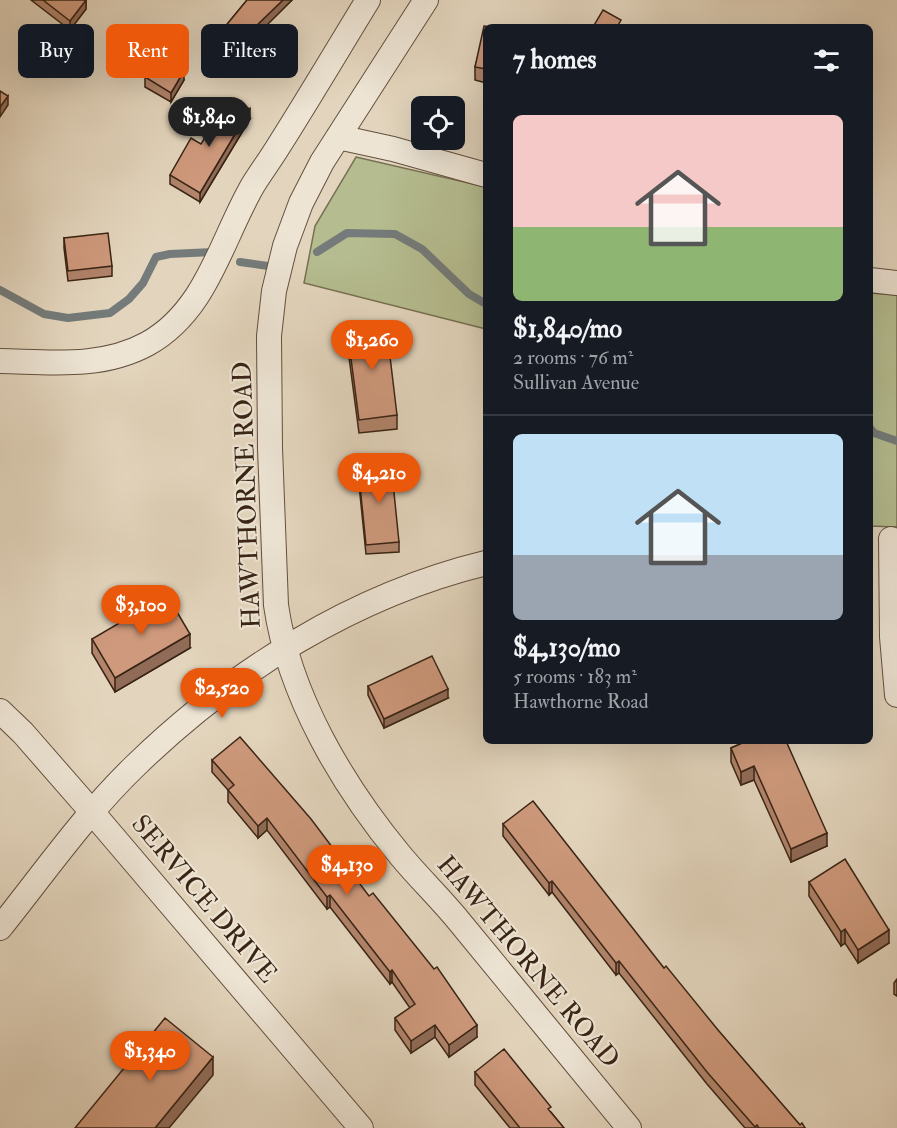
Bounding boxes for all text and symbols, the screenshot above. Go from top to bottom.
chip: Buy [18,24,94,78]
chip: Rent [106,24,189,78]
chip: Filters [201,24,298,78]
text: 7 homes [513,44,596,76]
icon: filters [810,44,843,77]
map controls [411,96,465,150]
button: locate [411,96,465,150]
pin: $1,840 [160,97,258,148]
text: $1,840 [182,104,236,129]
icon: home [624,154,732,262]
text: $1,840/mo [513,313,622,345]
pin: $1,260 [323,320,421,371]
text: $1,260 [345,327,399,352]
text: 2 rooms · 76 m² [513,345,633,370]
street label: HAWTHORNE ROAD [226,361,268,629]
text: Sullivan Avenue [513,370,639,395]
pin: $4,210 [330,453,428,504]
text: $4,210 [352,460,406,485]
icon: home [624,473,732,581]
pin: $3,100 [92,585,190,636]
text: $3,100 [115,592,167,617]
text: $4,130/mo [513,632,620,664]
text: 5 rooms · 183 m² [513,664,637,689]
pin: $2,520 [173,668,271,719]
text: $2,520 [195,675,250,700]
text: Hawthorne Road [513,689,648,714]
street label: SERVICE DRIVE [124,809,284,989]
pin: $4,130 [298,845,396,896]
street label: HAWTHORNE ROAD [430,849,626,1075]
text: $4,130 [321,852,373,877]
pin: $1,340 [101,1031,199,1082]
text: $1,340 [124,1038,176,1063]

